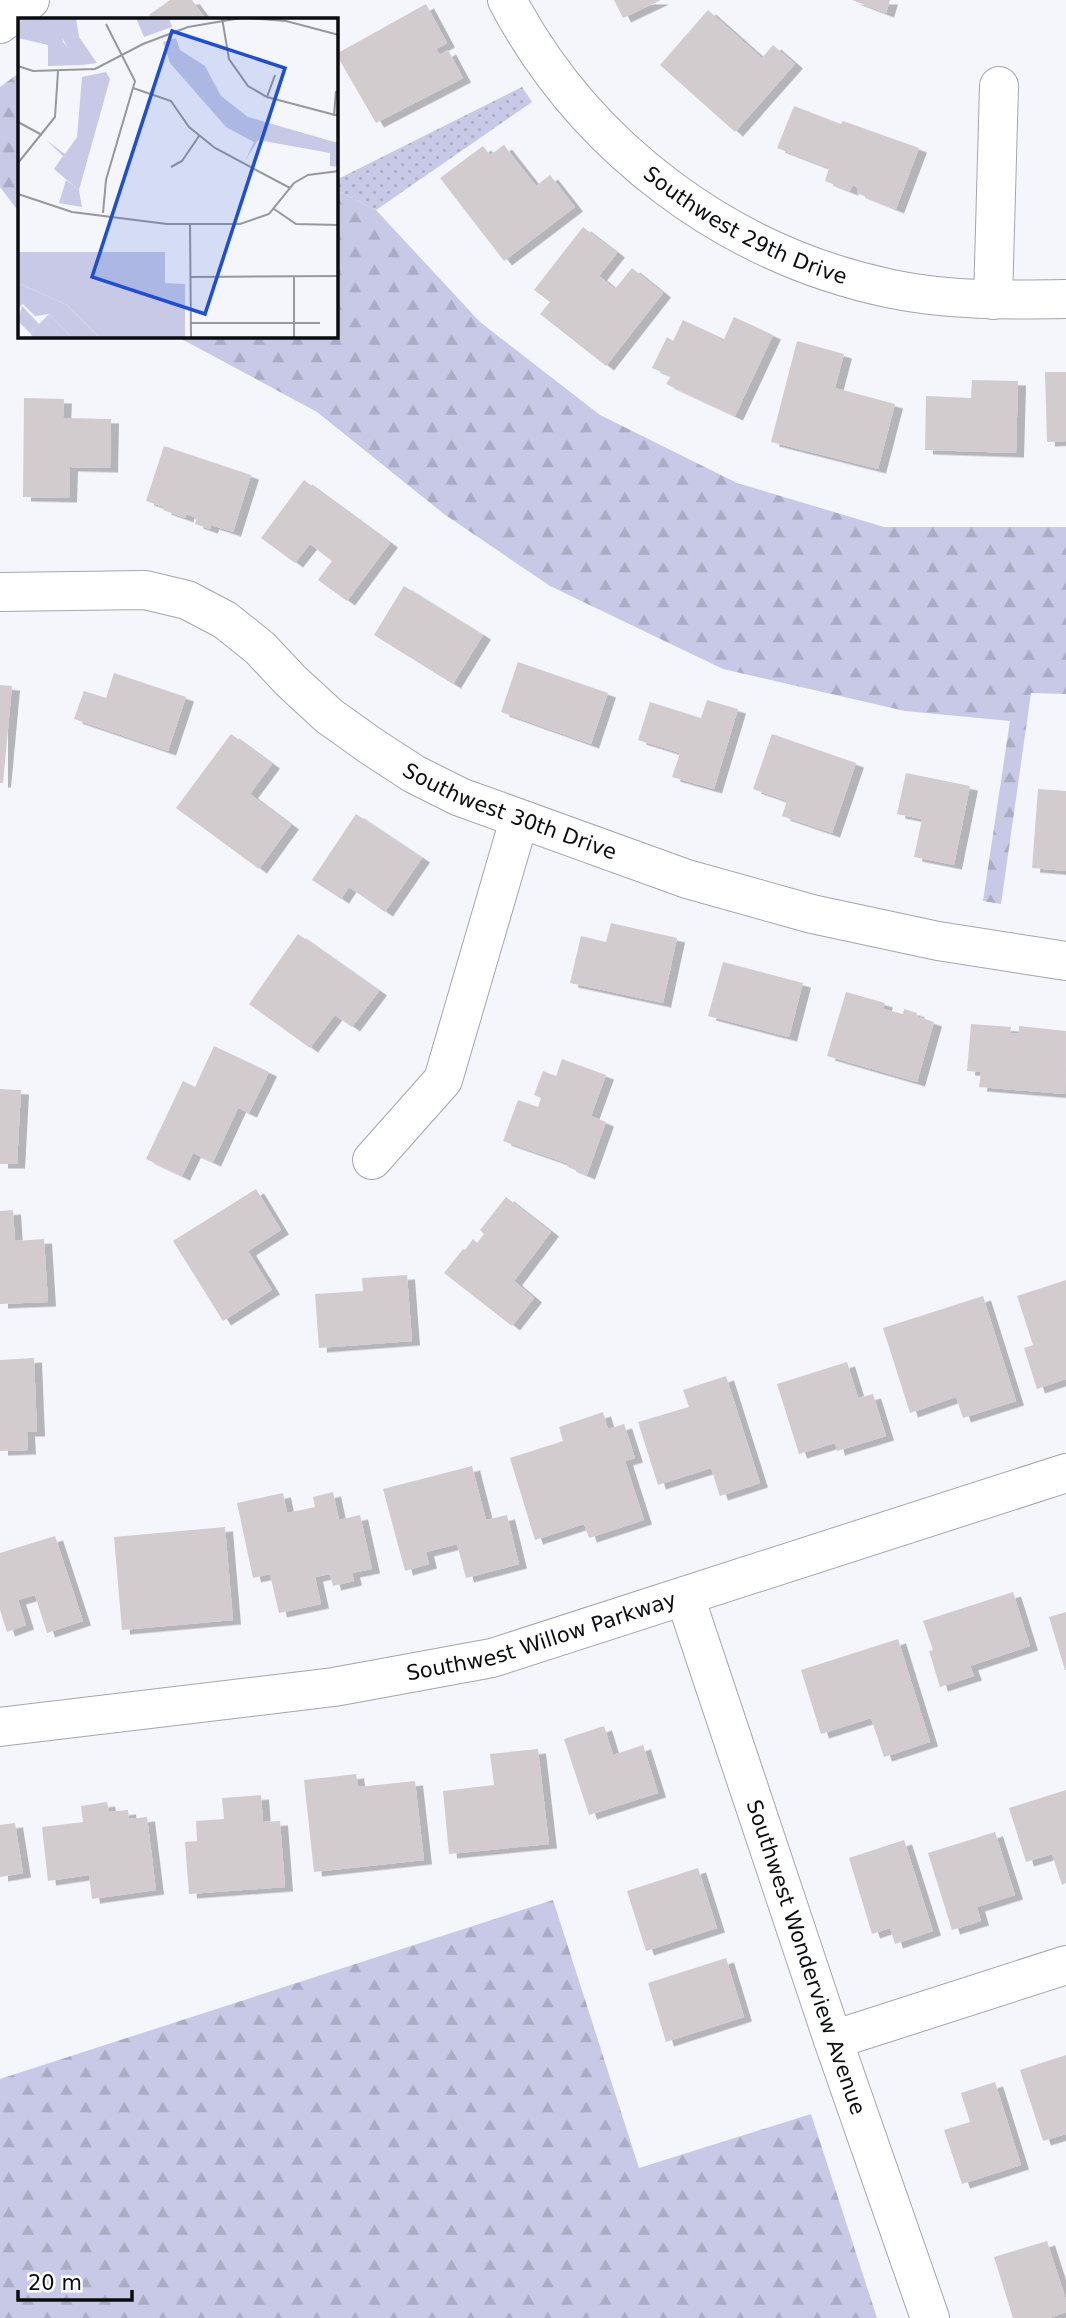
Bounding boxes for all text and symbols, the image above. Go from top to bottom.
inset map [18,18,338,338]
street label: Southwest 29th Drive [639,162,850,289]
street label: Southwest 30th Drive [398,758,620,865]
street label: Southwest Willow Parkway [404,1587,679,1685]
street label: Southwest Wonderview Avenue [742,1797,870,2118]
scale bar [18,2258,131,2302]
text: 20 m [28,2271,82,2295]

